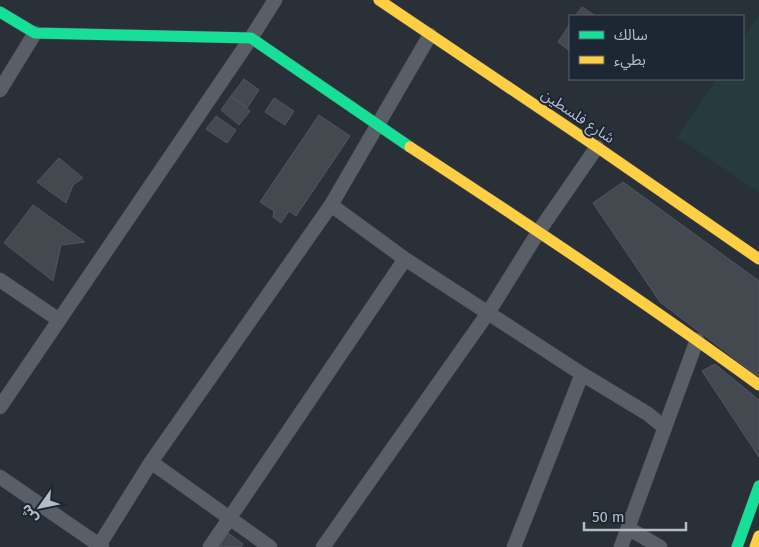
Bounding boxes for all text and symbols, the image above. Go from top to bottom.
legend [569,15,744,80]
text: سالك [614,26,648,44]
text: بطيء [614,51,646,71]
street label: شارع فلسطين [536,85,618,150]
north arrow [15,482,65,532]
scale bar [584,500,686,532]
text: ش [17,501,42,526]
text: 50 m [592,508,625,526]

